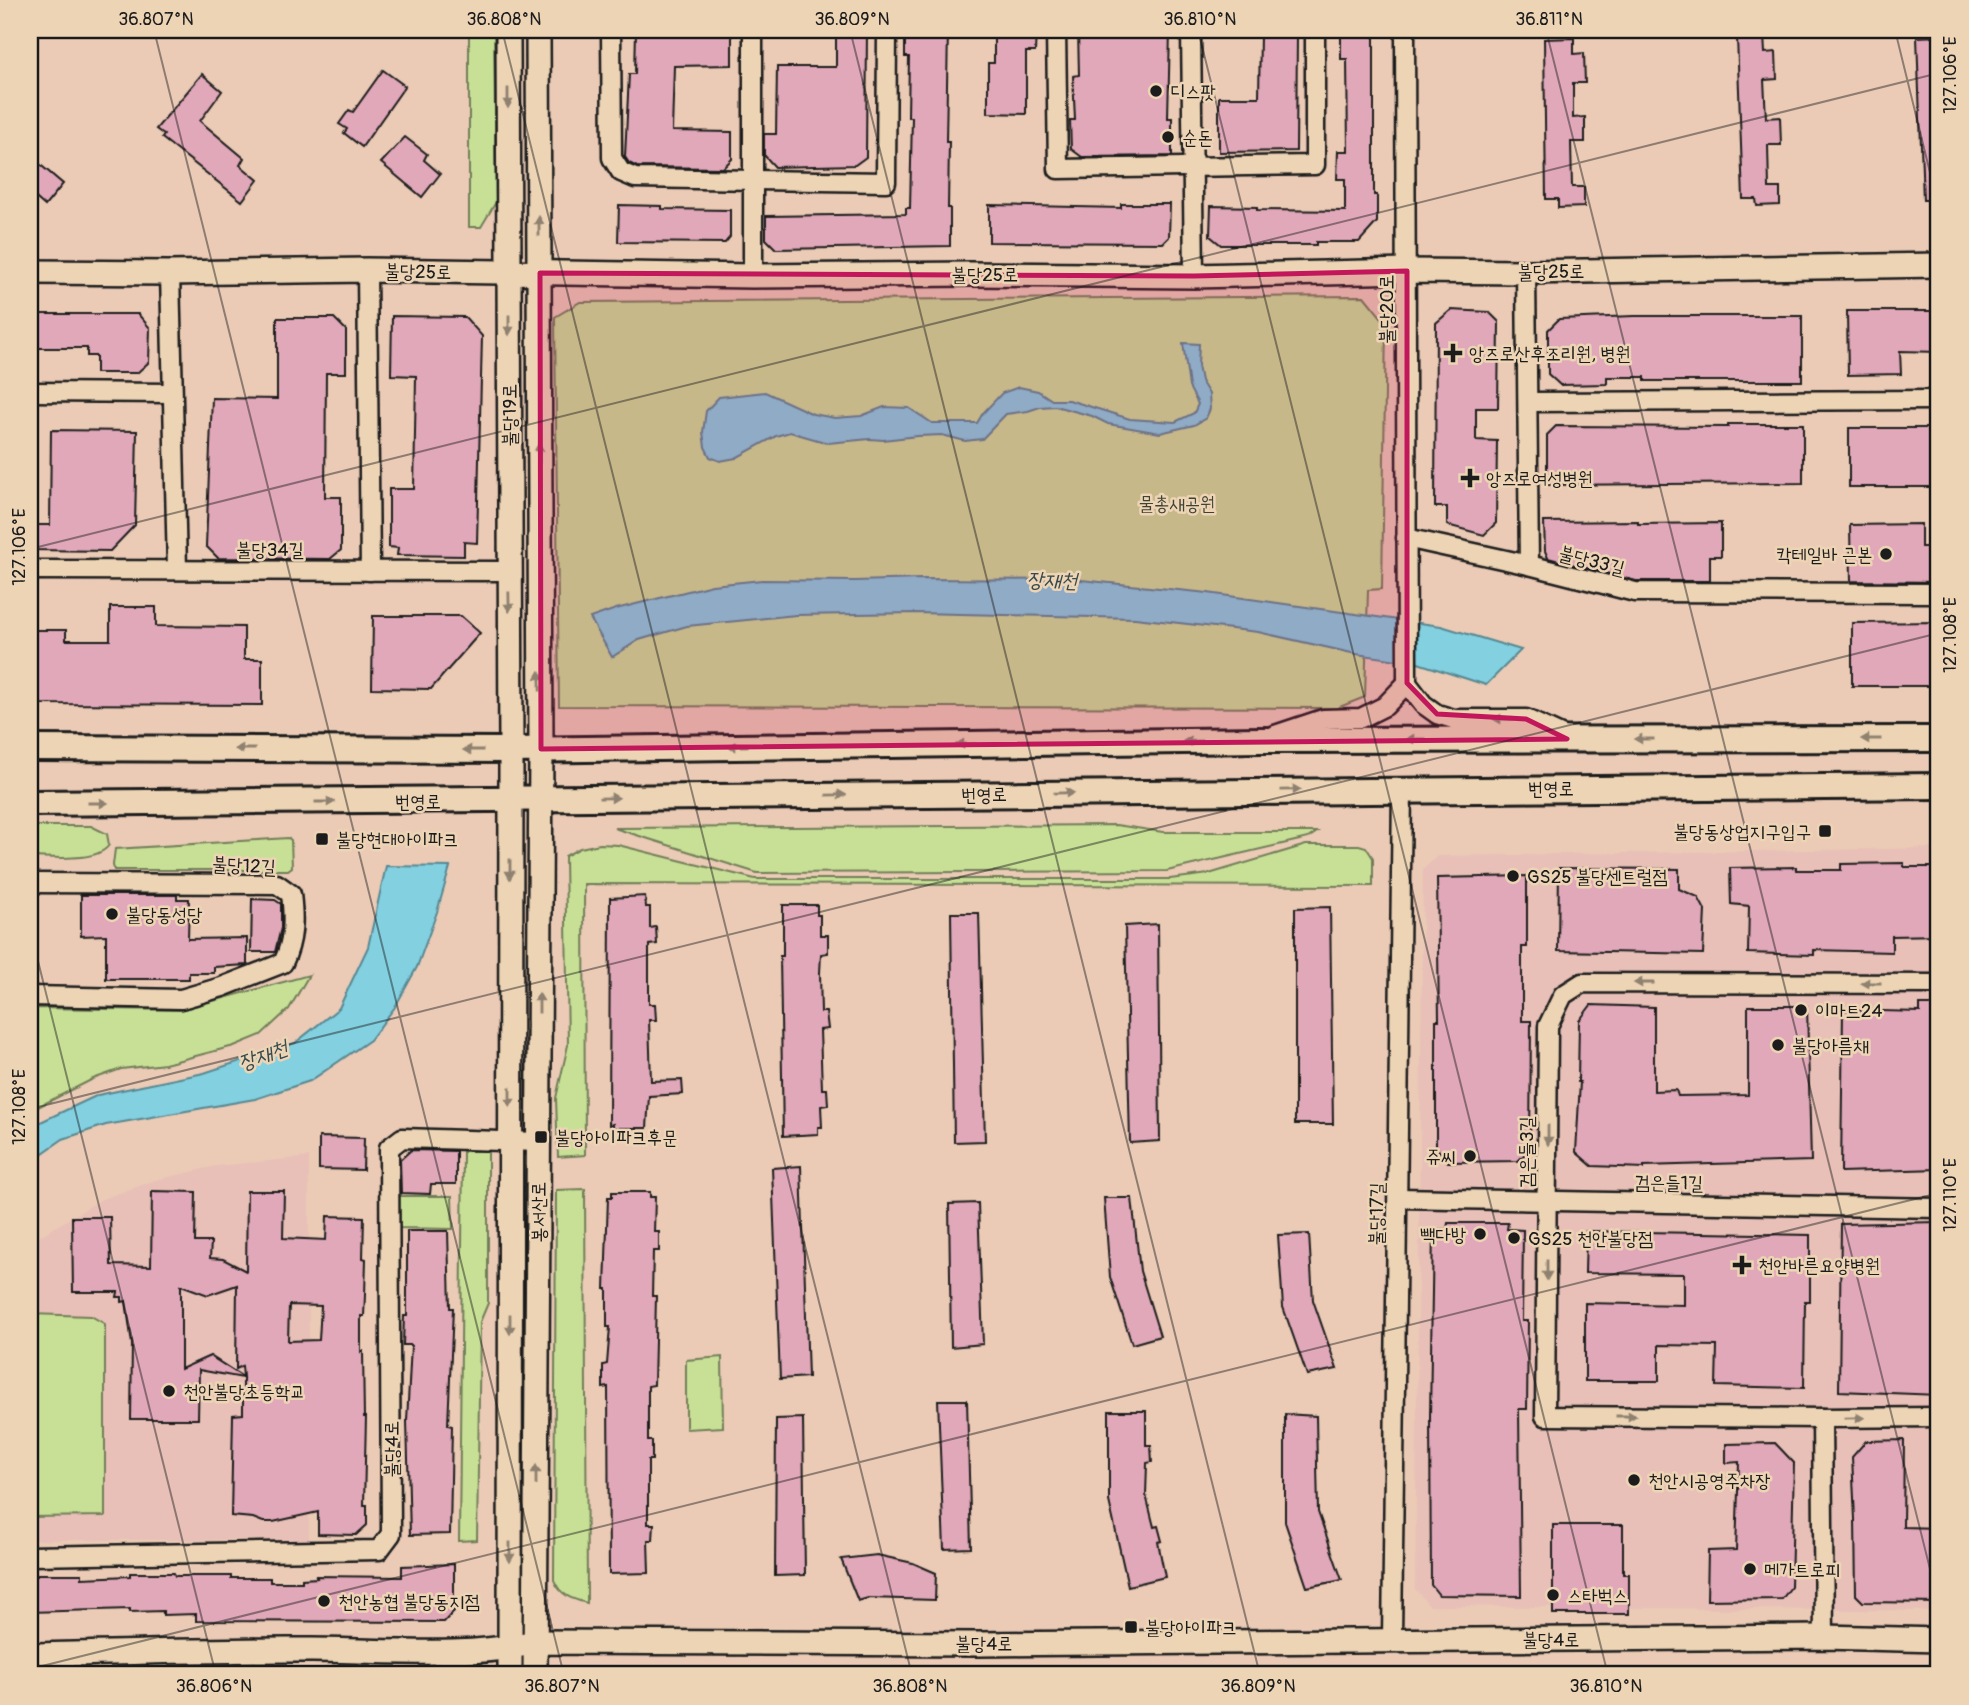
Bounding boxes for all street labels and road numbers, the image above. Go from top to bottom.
street label: 불당25로 [384,259,452,285]
street label: 불당25로 [1517,259,1585,285]
street label: 불당25로 [952,263,1018,287]
street label: 불당20로 [1375,274,1399,344]
street label: 불당19로 [498,383,522,447]
street label: 불당34길 [236,538,304,562]
street label: 불당33길 [1556,541,1627,581]
street label: 번영로 [1528,777,1574,801]
street label: 번영로 [961,783,1007,807]
street label: 번영로 [395,790,441,814]
street label: 불당12길 [211,852,276,880]
street label: 검은들3길 [1515,1116,1539,1188]
street label: 검은들1길 [1634,1170,1703,1196]
street label: 봉서산로 [527,1181,551,1243]
street label: 불당17길 [1364,1182,1390,1246]
street label: 불당4로 [380,1421,404,1477]
street label: 불당4로 [1523,1628,1579,1652]
street label: 불당4로 [956,1632,1012,1656]

